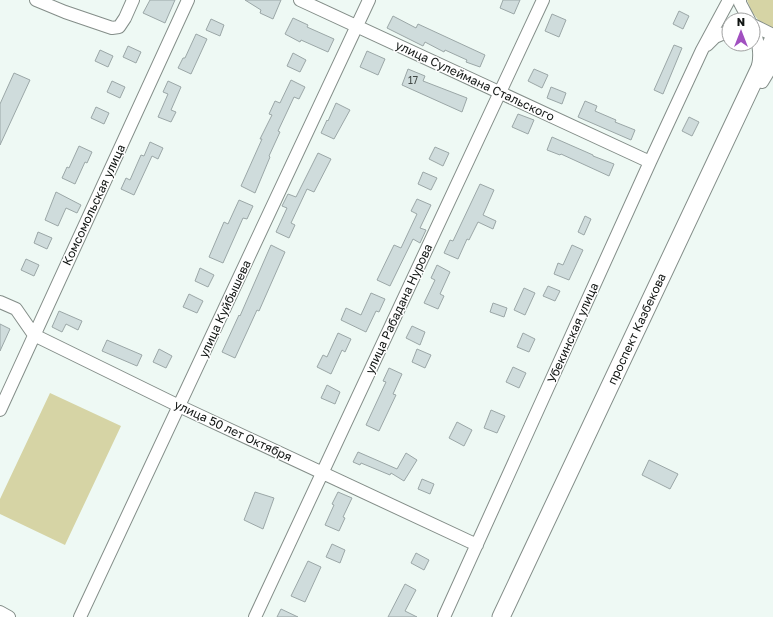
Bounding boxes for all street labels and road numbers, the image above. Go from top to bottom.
street label: улица Сулеймана Стальского [393,37,557,124]
street label: Комсомольская улица [59,142,128,268]
street label: улица Рабадана Нурова [362,241,435,376]
street label: улица Куйбышева [195,257,254,360]
street label: проспект Казбекова [604,271,669,387]
street label: Убекинская улица [544,280,601,385]
street label: улица 50 лет Октября [172,397,294,464]

